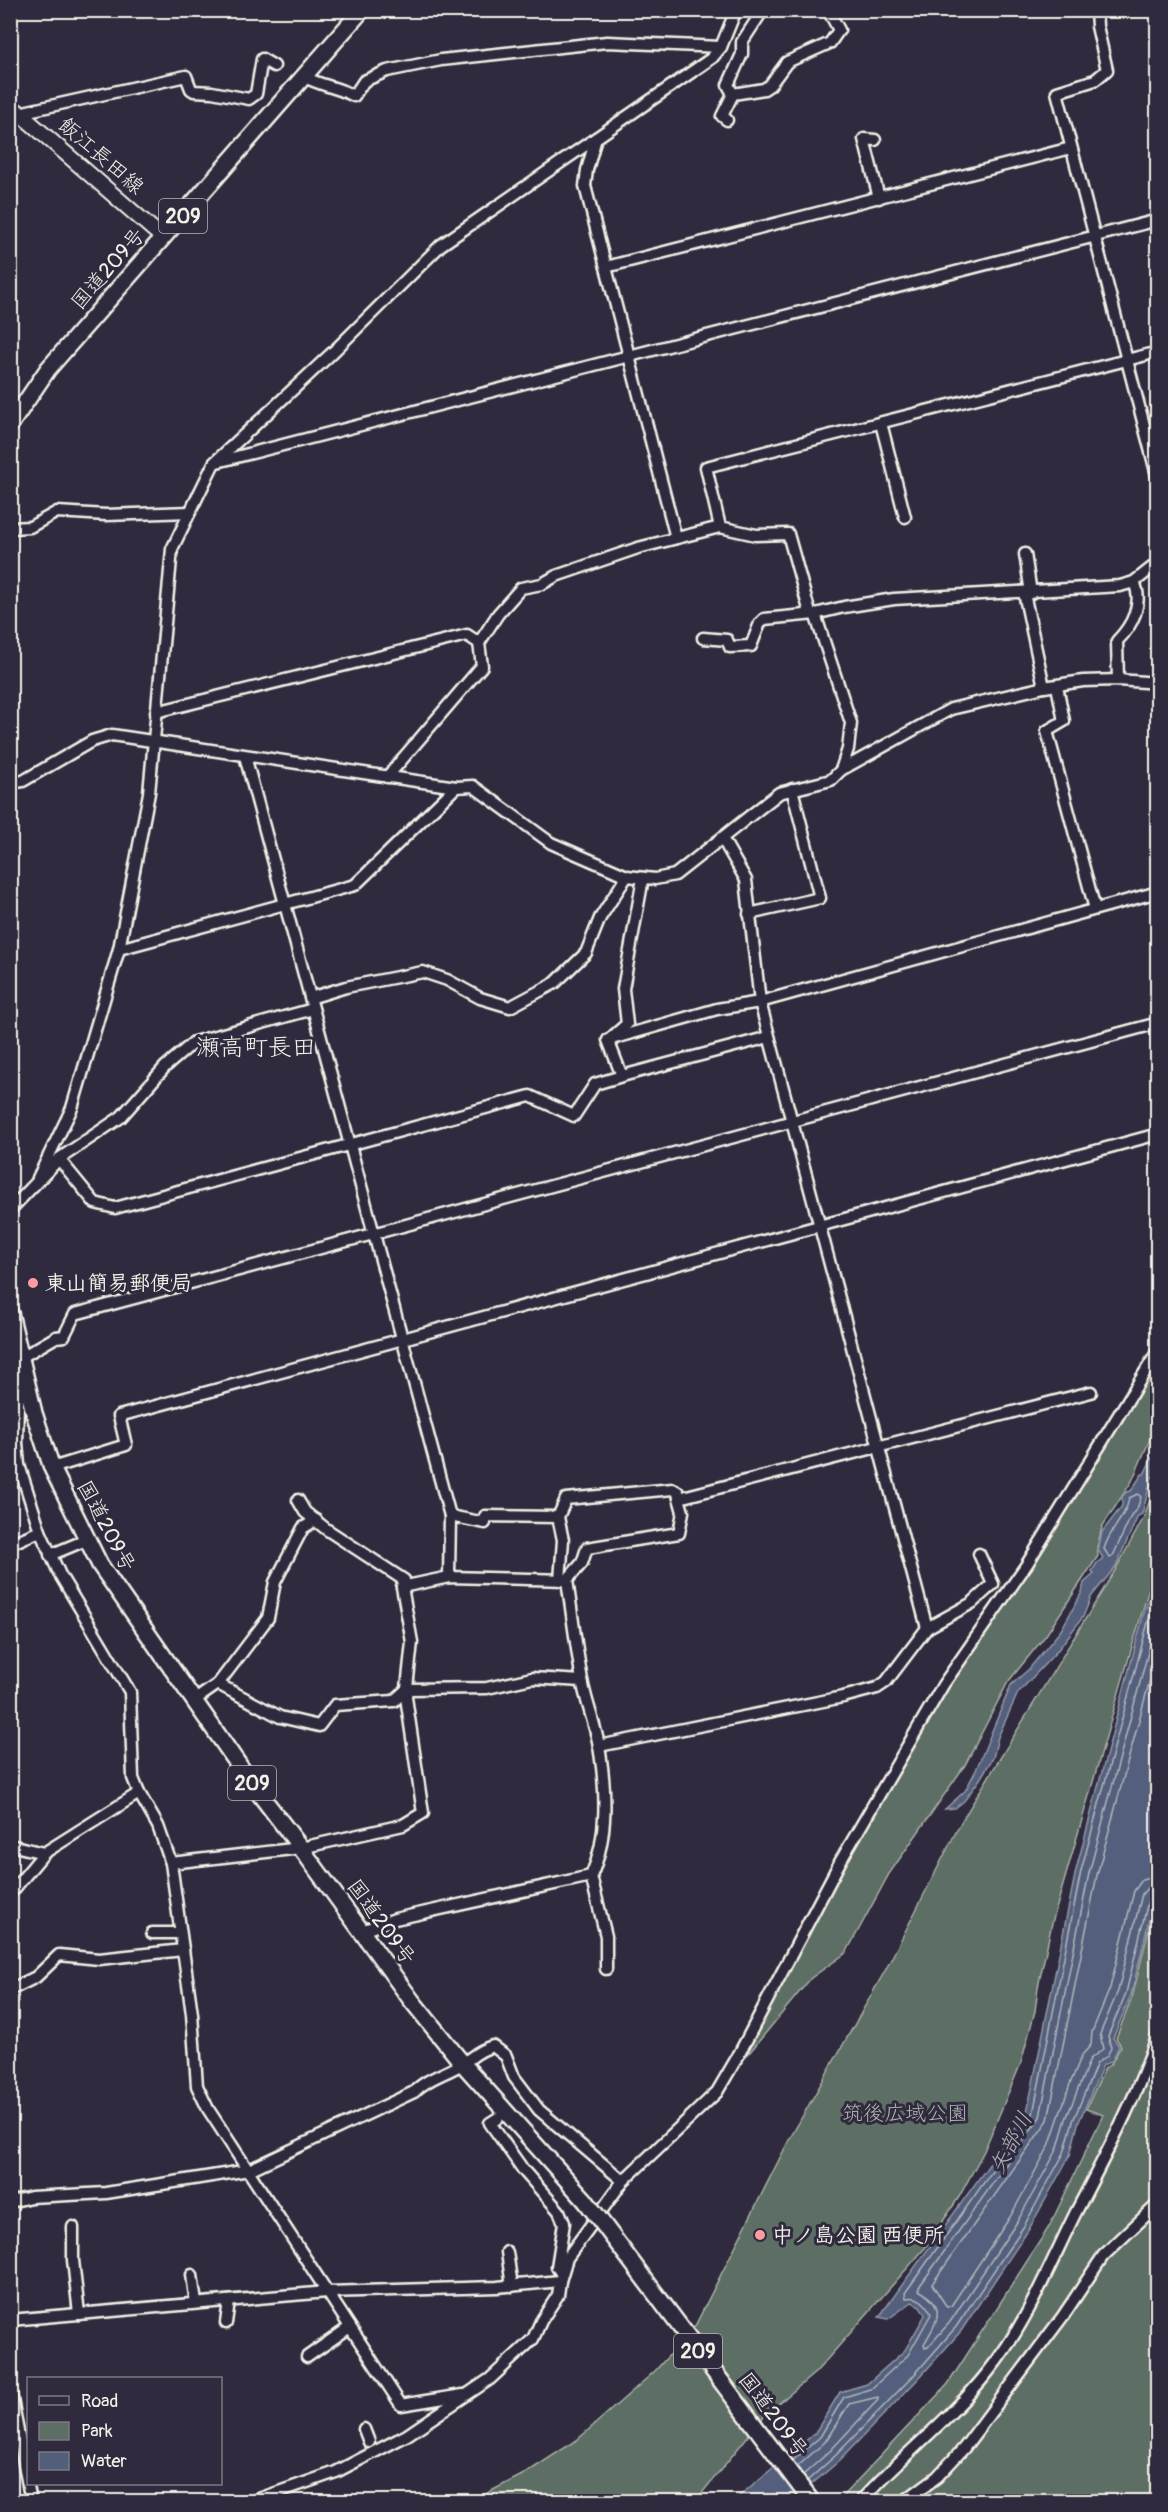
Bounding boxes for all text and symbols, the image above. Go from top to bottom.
street label: 飯江長田線 [53,111,149,201]
road number: 209 [159,199,207,233]
street label: 国道209号 [65,222,151,316]
district label: 瀬高町長田 [196,1033,316,1062]
place label: 東山簡易郵便局 [45,1270,192,1297]
marker: 東山簡易郵便局 [26,1276,40,1290]
street label: 国道209号 [71,1476,141,1576]
road number: 209 [228,1766,276,1800]
street label: 国道209号 [341,1874,421,1970]
park label: 筑後広域公園 [842,2100,968,2127]
water label: 矢部川 [983,2107,1039,2179]
place label: 中ノ島公園 西便所 [772,2222,945,2249]
marker: 中ノ島公園 西便所 [753,2228,767,2242]
road number: 209 [674,2334,722,2368]
street label: 国道209号 [732,2367,814,2463]
legend [27,2377,222,2485]
text: Road [81,2390,118,2413]
text: Park [81,2420,113,2443]
text: Water [81,2450,127,2473]

